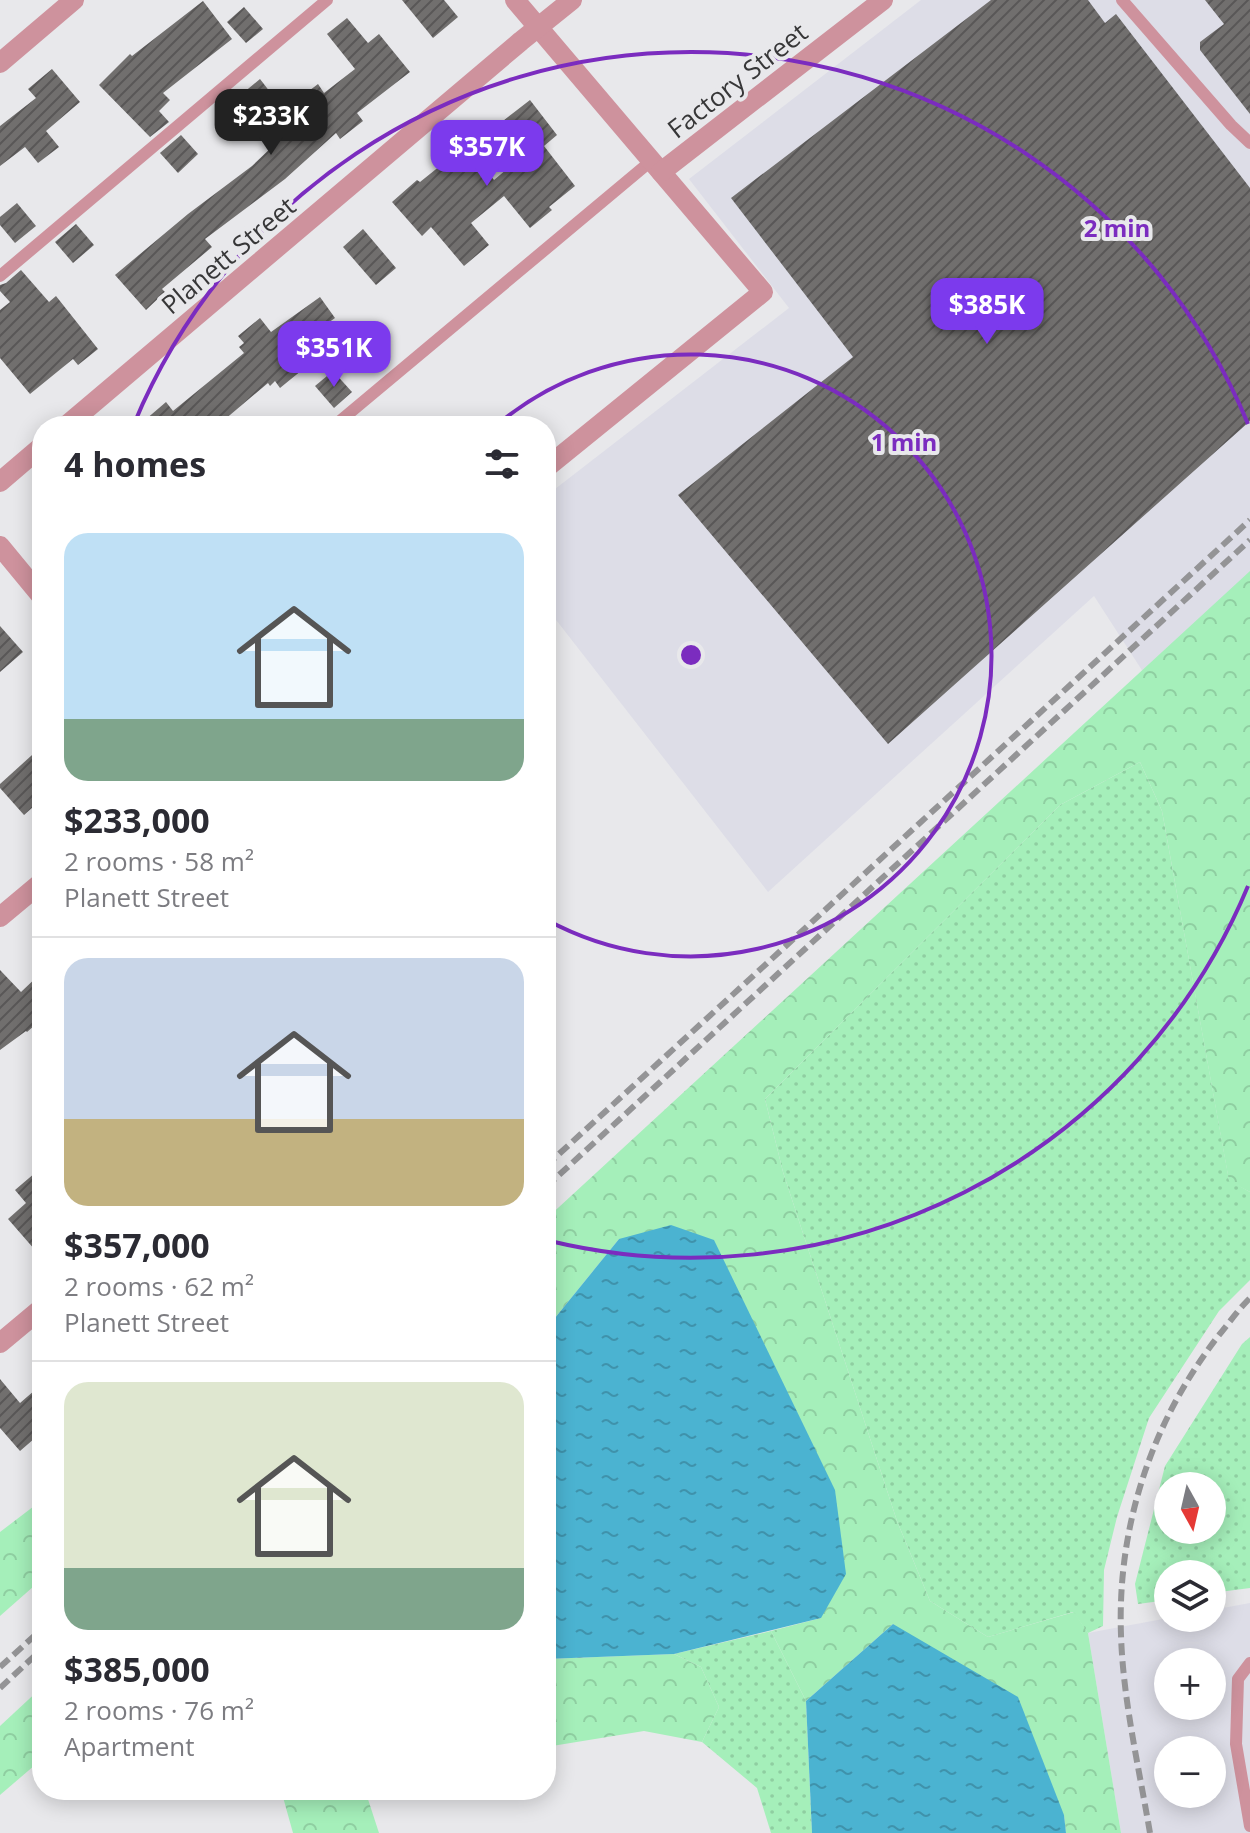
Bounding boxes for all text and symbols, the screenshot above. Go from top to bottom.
street label: Factory Street [660,14,814,146]
pin: $233K [215,89,327,157]
text: $233K [233,97,309,133]
pin: $357K [431,120,543,188]
text: $357K [449,128,525,164]
street label: Planett Street [153,188,303,322]
text: 2 min [1084,211,1150,244]
pin: $385K [931,278,1043,346]
text: $385K [949,286,1025,322]
pin: $351K [278,321,390,389]
text: $351K [296,329,372,365]
text: 1 min [871,425,937,458]
text: 4 homes [64,441,206,487]
icon: filters [480,442,524,486]
icon: home [222,585,366,729]
centre of rings [677,641,705,669]
text: $233,000 [64,797,210,843]
text: 2 rooms · 58 m² [64,843,254,879]
text: Planett Street [64,879,229,915]
icon: home [222,1010,366,1154]
text: $357,000 [64,1222,210,1268]
text: 2 rooms · 62 m² [64,1268,254,1304]
text: Planett Street [64,1304,229,1340]
icon: home [222,1434,366,1578]
north arrow [1154,1472,1226,1544]
map controls [1154,1472,1226,1808]
button: layers [1154,1560,1226,1632]
text: $385,000 [64,1646,210,1692]
button: + [1154,1648,1226,1720]
text: 2 rooms · 76 m² [64,1692,254,1728]
text: Apartment [64,1728,195,1764]
button: − [1154,1736,1226,1808]

